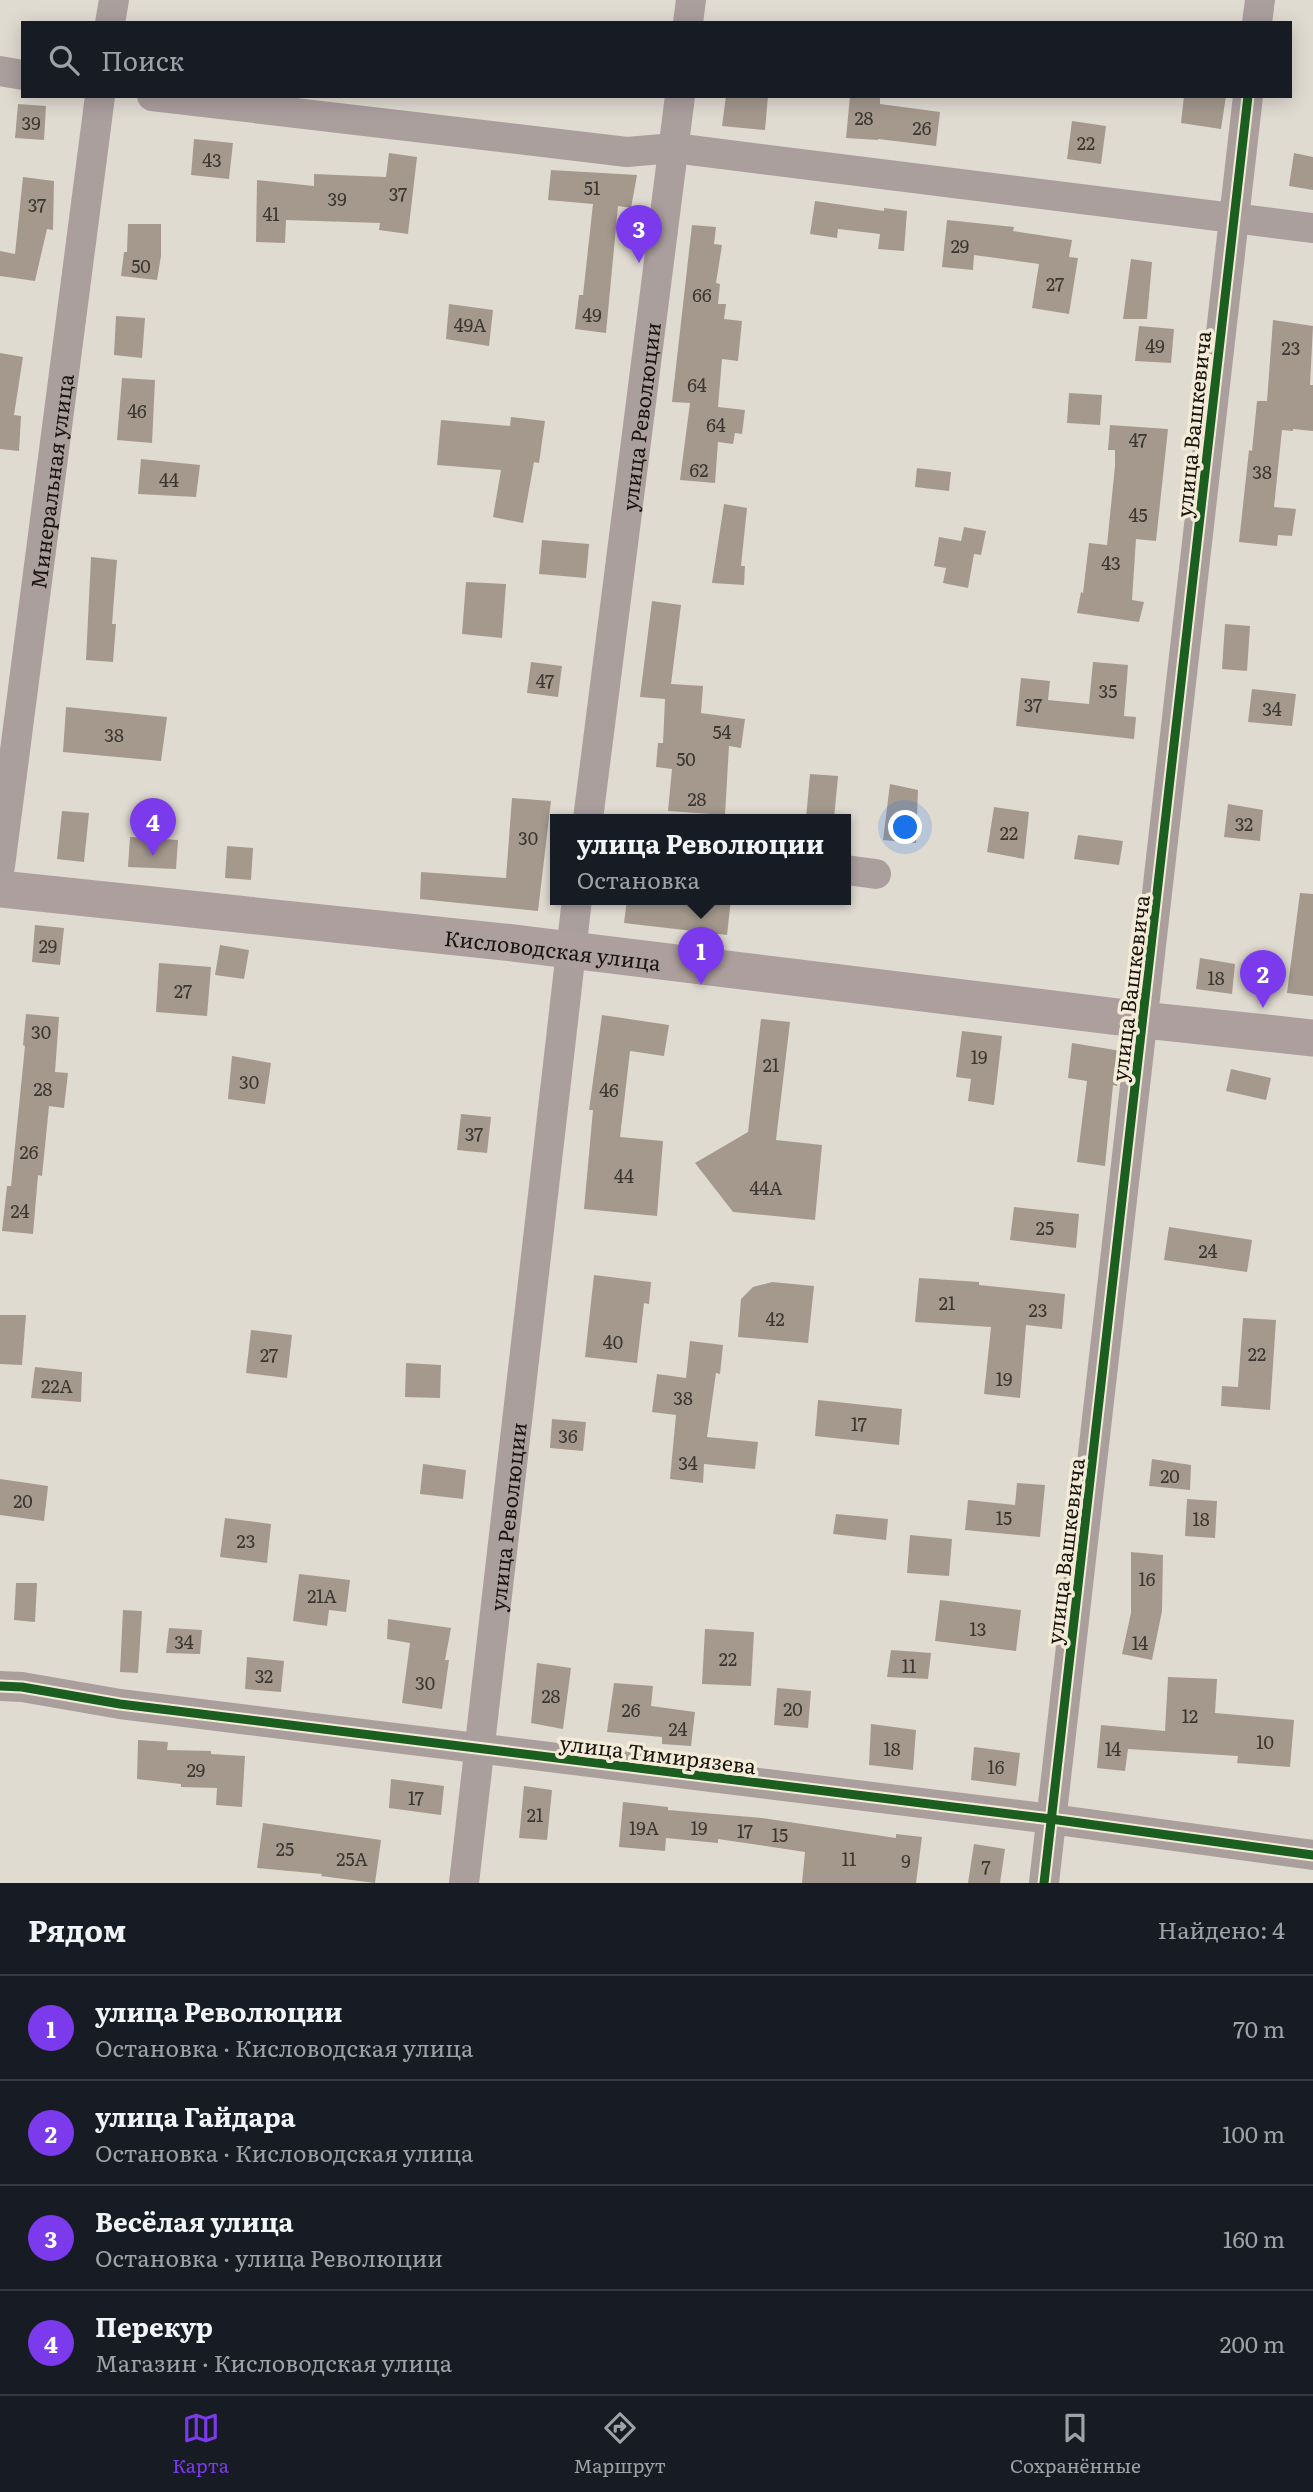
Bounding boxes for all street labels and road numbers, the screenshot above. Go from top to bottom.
street label: улица Революции [612,320,667,512]
street label: улица Вашкевича [1167,328,1217,519]
street label: Минеральная улица [21,371,79,591]
street label: улица Вашкевича [1102,892,1156,1083]
street label: Кисловодская улица [443,920,663,977]
street label: улица Революции [480,1420,532,1613]
street label: улица Вашкевича [1037,1455,1091,1646]
street label: улица Тимирязева [558,1726,759,1781]

